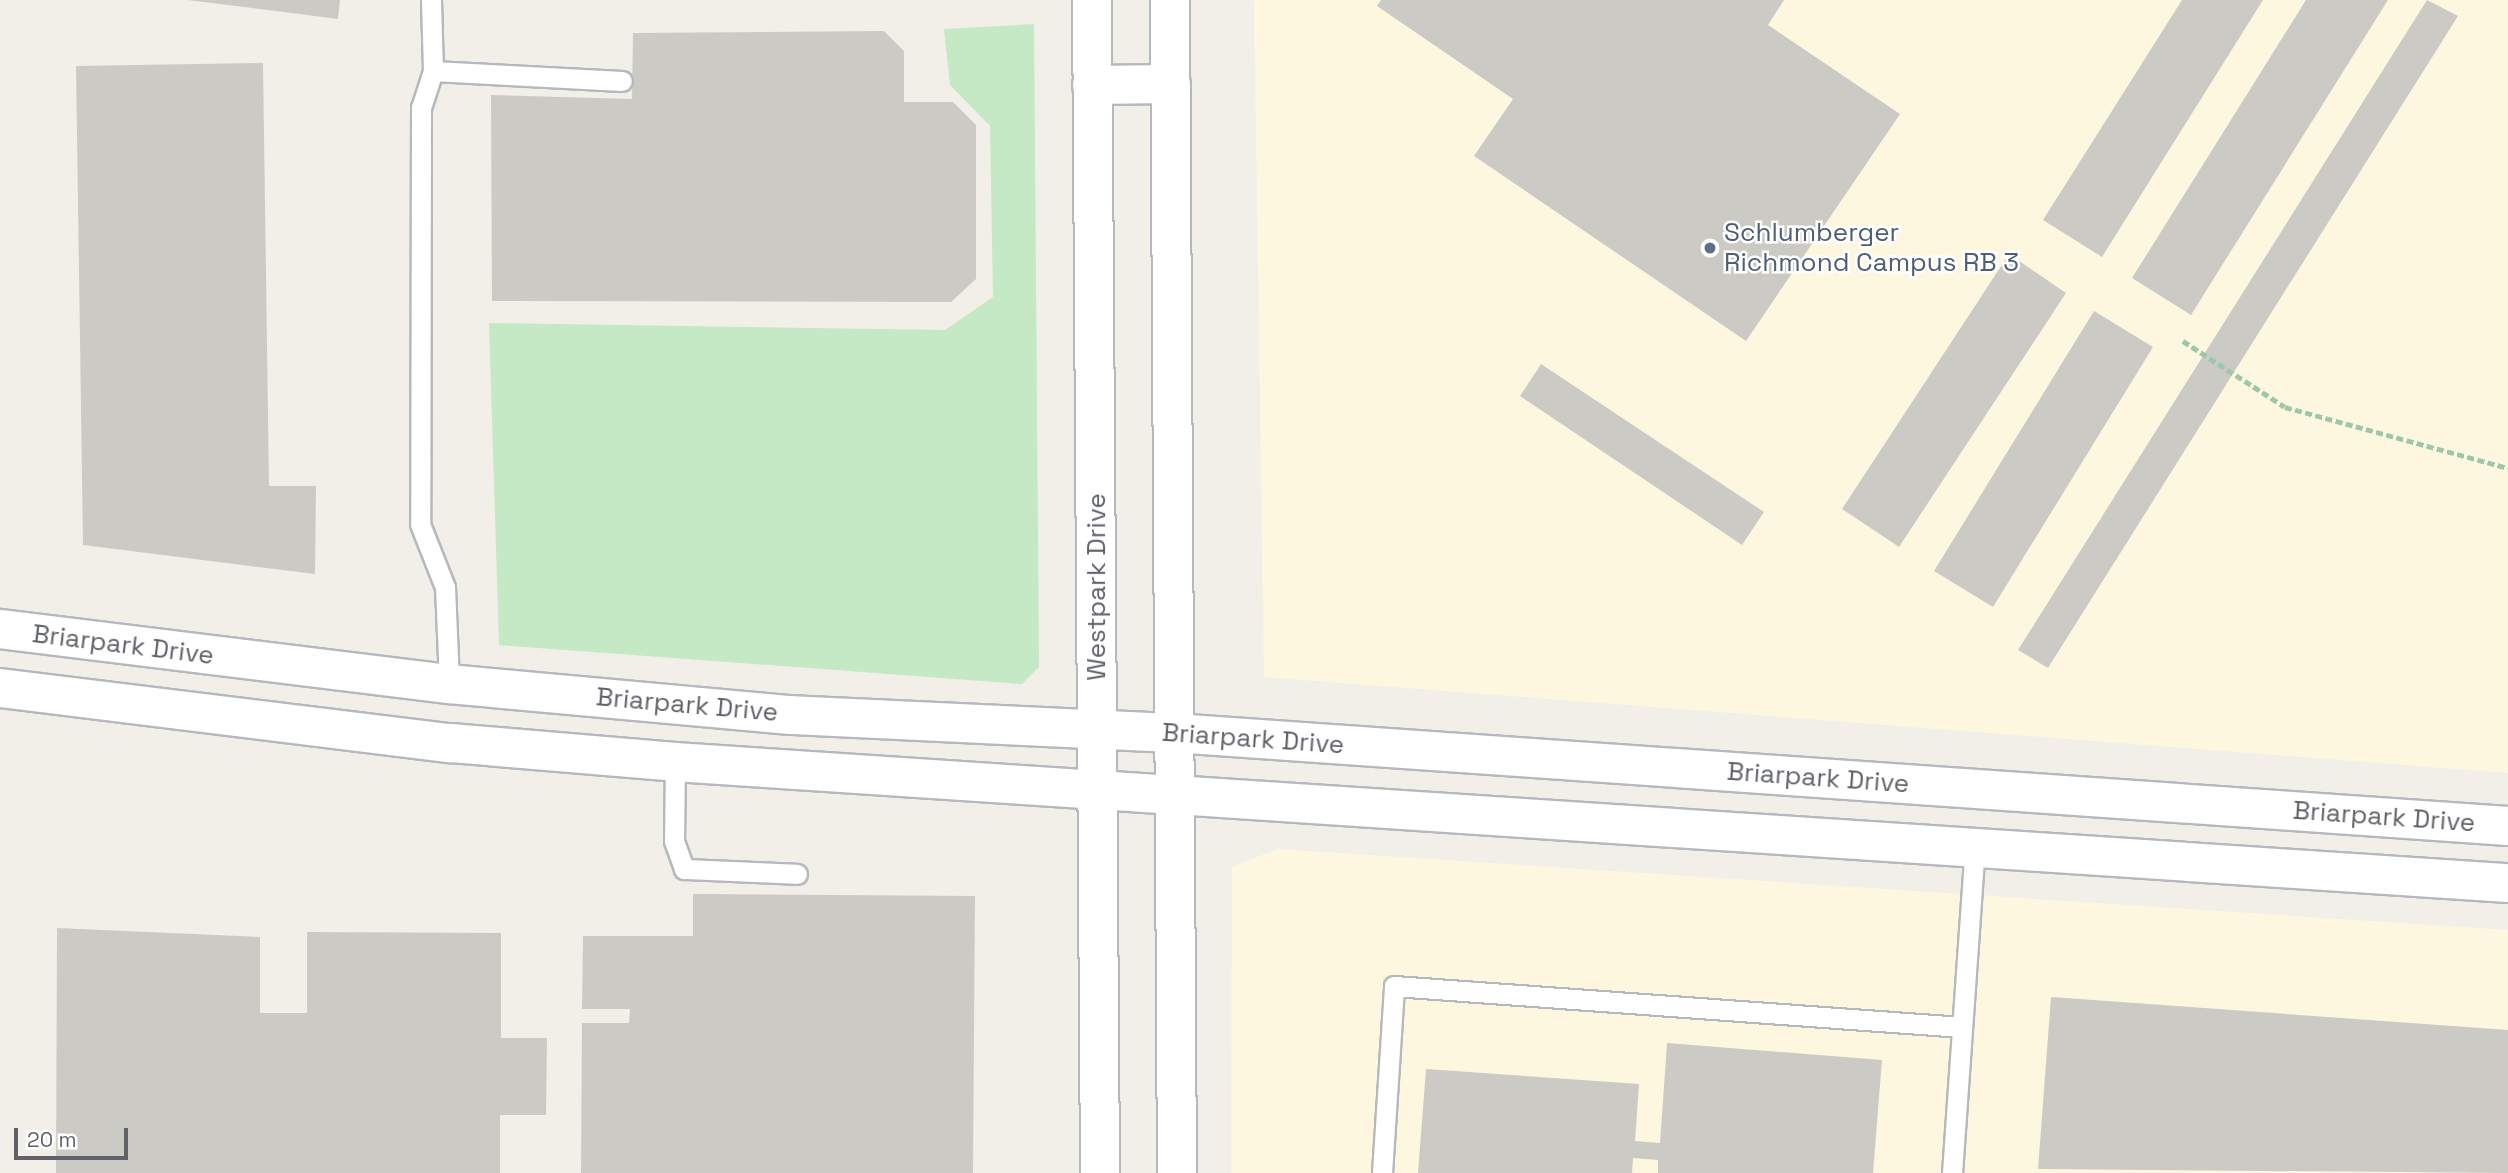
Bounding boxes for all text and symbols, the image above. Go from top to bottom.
place label: Schlumberger Richmond Campus RB 3 [1724,217,2019,278]
marker: Schlumberger Richmond Campus RB 3 [1702,240,1718,256]
street label: Westpark Drive [1081,493,1113,681]
street label: Briarpark Drive [30,618,216,672]
street label: Briarpark Drive [595,682,779,728]
street label: Briarpark Drive [1161,717,1345,761]
street label: Briarpark Drive [1726,756,1910,800]
street label: Briarpark Drive [2292,795,2476,839]
scale bar [18,1114,131,1158]
text: 20 m [27,1126,77,1153]

